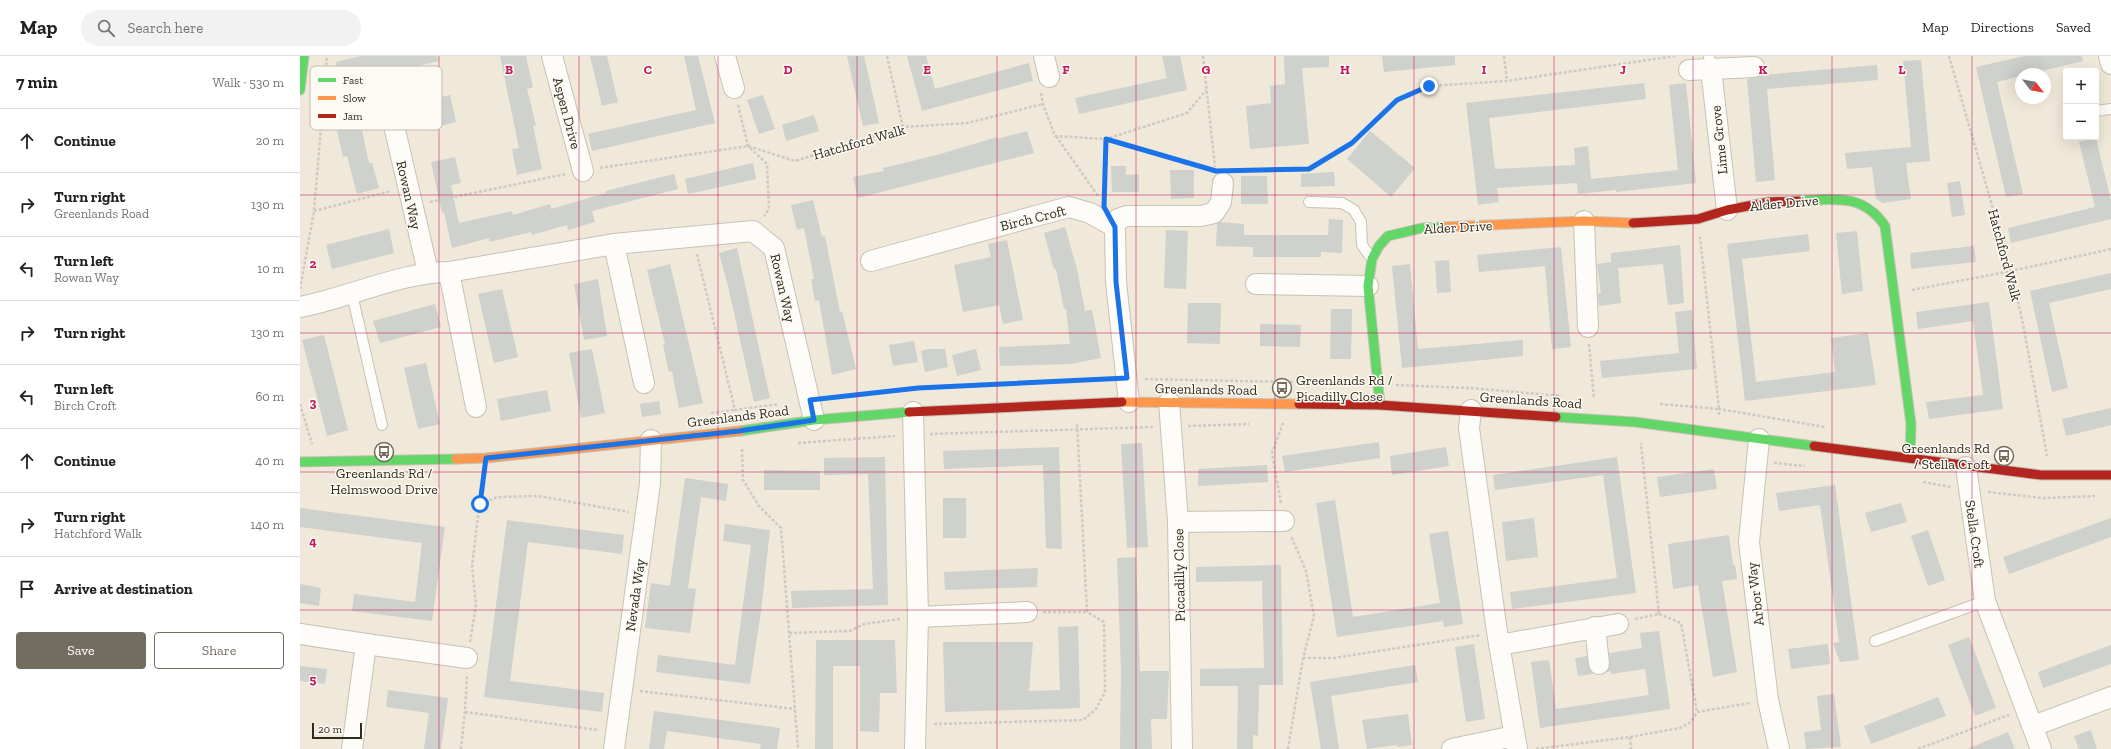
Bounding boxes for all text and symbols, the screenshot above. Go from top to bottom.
search box [81,10,361,46]
text: Map [20,16,57,39]
icon: search [95,17,117,39]
text: Search here [127,19,203,37]
text: Map [1922,19,1949,36]
text: Directions [1971,19,2034,36]
text: Saved [2056,19,2091,36]
text: B [505,62,513,77]
text: C [644,62,652,77]
text: D [783,62,793,77]
text: E [923,62,931,77]
text: F [1062,62,1070,77]
text: G [1202,62,1211,77]
text: H [1340,62,1350,77]
text: I [1482,62,1487,77]
text: J [1620,62,1626,77]
text: K [1759,62,1768,77]
text: L [1898,62,1906,77]
legend [310,66,442,130]
north arrow [2015,68,2051,104]
map controls [2063,68,2099,140]
button: + [2063,68,2099,104]
text: 7 min [16,72,58,92]
text: Fast [343,74,364,87]
text: Walk · 530 m [213,75,284,90]
street label: Aspen Drive [549,75,584,151]
route end [1420,77,1438,95]
text: Slow [343,92,366,105]
street label: Lime Grove [1707,104,1732,175]
button: − [2063,104,2099,140]
text: Jam [343,110,363,123]
street label: Hatchford Walk [811,121,908,164]
icon: ahead [16,130,38,152]
text: Continue [54,132,116,150]
text: 20 m [256,133,284,148]
street label: Rowan Way [392,159,425,232]
text: Turn right [54,188,125,206]
street label: Alder Drive [1749,192,1819,215]
icon: right [16,194,38,216]
text: 130 m [251,197,284,212]
street label: Birch Croft [998,202,1069,235]
text: Greenlands Road [54,206,149,221]
street label: Hatchford Walk [1984,207,2025,304]
street label: Alder Drive [1423,217,1493,238]
text: Turn left [54,252,114,270]
street label: Rowan Way [766,252,799,325]
text: 2 [310,256,317,271]
icon: left [16,258,38,280]
text: 10 m [257,261,284,276]
text: Rowan Way [54,270,119,285]
icon: right [16,322,38,344]
text: Turn right [54,324,125,342]
text: 130 m [251,325,284,340]
place label: Greenlands Rd / Picadilly Close [1296,372,1393,405]
bus stop icon: Greenlands Rd / Picadilly Close [1271,377,1293,399]
text: Turn left [54,380,114,398]
street label: Greenlands Road [1155,380,1258,399]
icon: left [16,386,38,408]
street label: Greenlands Road [1479,388,1583,413]
text: 60 m [255,389,284,404]
text: 3 [310,395,317,410]
text: Birch Croft [54,398,117,413]
street label: Greenlands Road [686,402,790,431]
place label: Greenlands Rd / Stella Croft [1902,440,1991,473]
bus stop icon: Greenlands Rd / Helmswood Drive [373,441,395,463]
bus stop icon: Greenlands Rd / Stella Croft [1993,445,2015,467]
icon: ahead [16,450,38,472]
text: Continue [54,452,116,470]
text: 40 m [255,453,284,468]
place label: Greenlands Rd / Helmswood Drive [330,465,438,498]
route start [471,495,489,513]
street label: Stella Croft [1961,499,1988,570]
text: Turn right [54,508,125,526]
icon: right [16,514,38,536]
text: 140 m [250,517,284,532]
text: Hatchford Walk [54,526,142,541]
street label: Piccadilly Close [1170,528,1189,622]
text: 4 [309,534,317,549]
street label: Nevada Way [622,557,649,633]
street label: Arbor Way [1743,560,1768,627]
icon: arrive [16,578,38,600]
text: Arrive at destination [54,580,193,598]
button: Save [16,632,146,669]
button: Share [154,632,284,669]
text: 5 [310,672,317,687]
scale bar [312,721,362,740]
text: 20 m [318,723,342,736]

